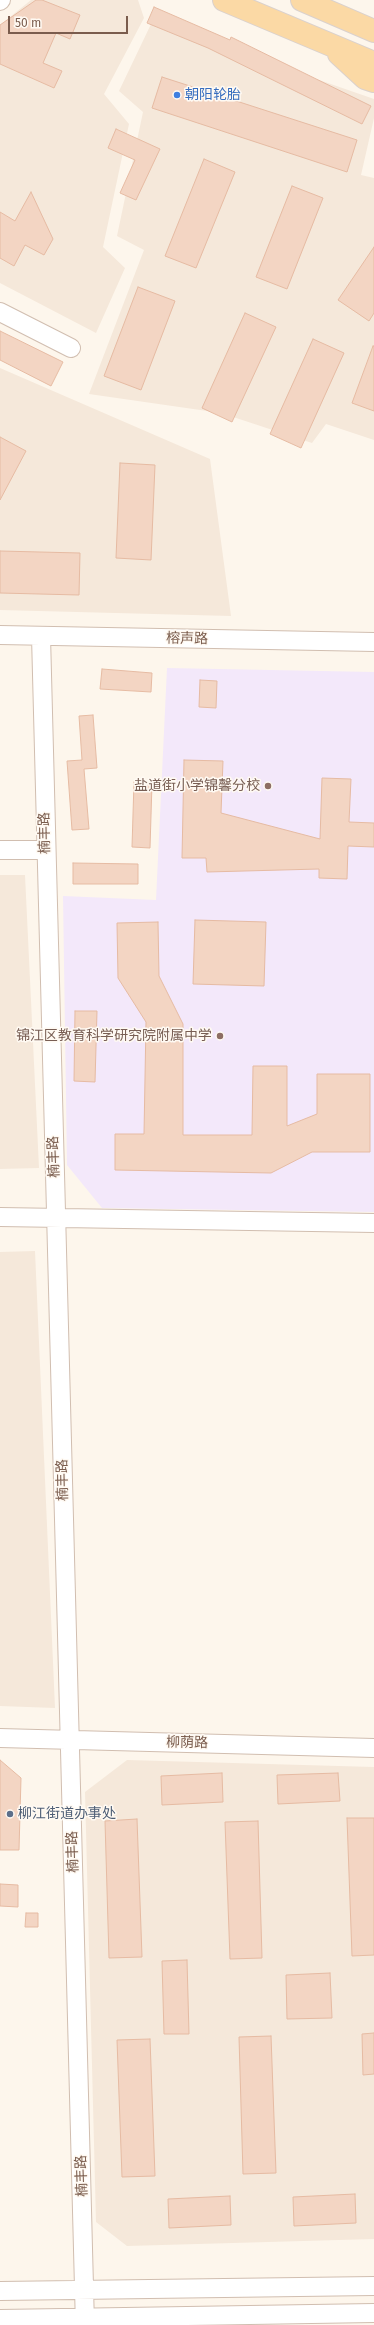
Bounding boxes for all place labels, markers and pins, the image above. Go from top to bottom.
place label: 朝阳轮胎 [185,87,241,103]
marker: 朝阳轮胎 [172,90,182,100]
place label: 盐道街小学锦馨分校 [134,778,260,794]
marker: 盐道街小学锦馨分校 [263,781,273,791]
place label: 锦江区教育科学研究院附属中学 [16,1028,212,1044]
marker: 锦江区教育科学研究院附属中学 [215,1031,225,1041]
place label: 柳江街道办事处 [18,1806,116,1822]
marker: 柳江街道办事处 [5,1809,15,1819]

